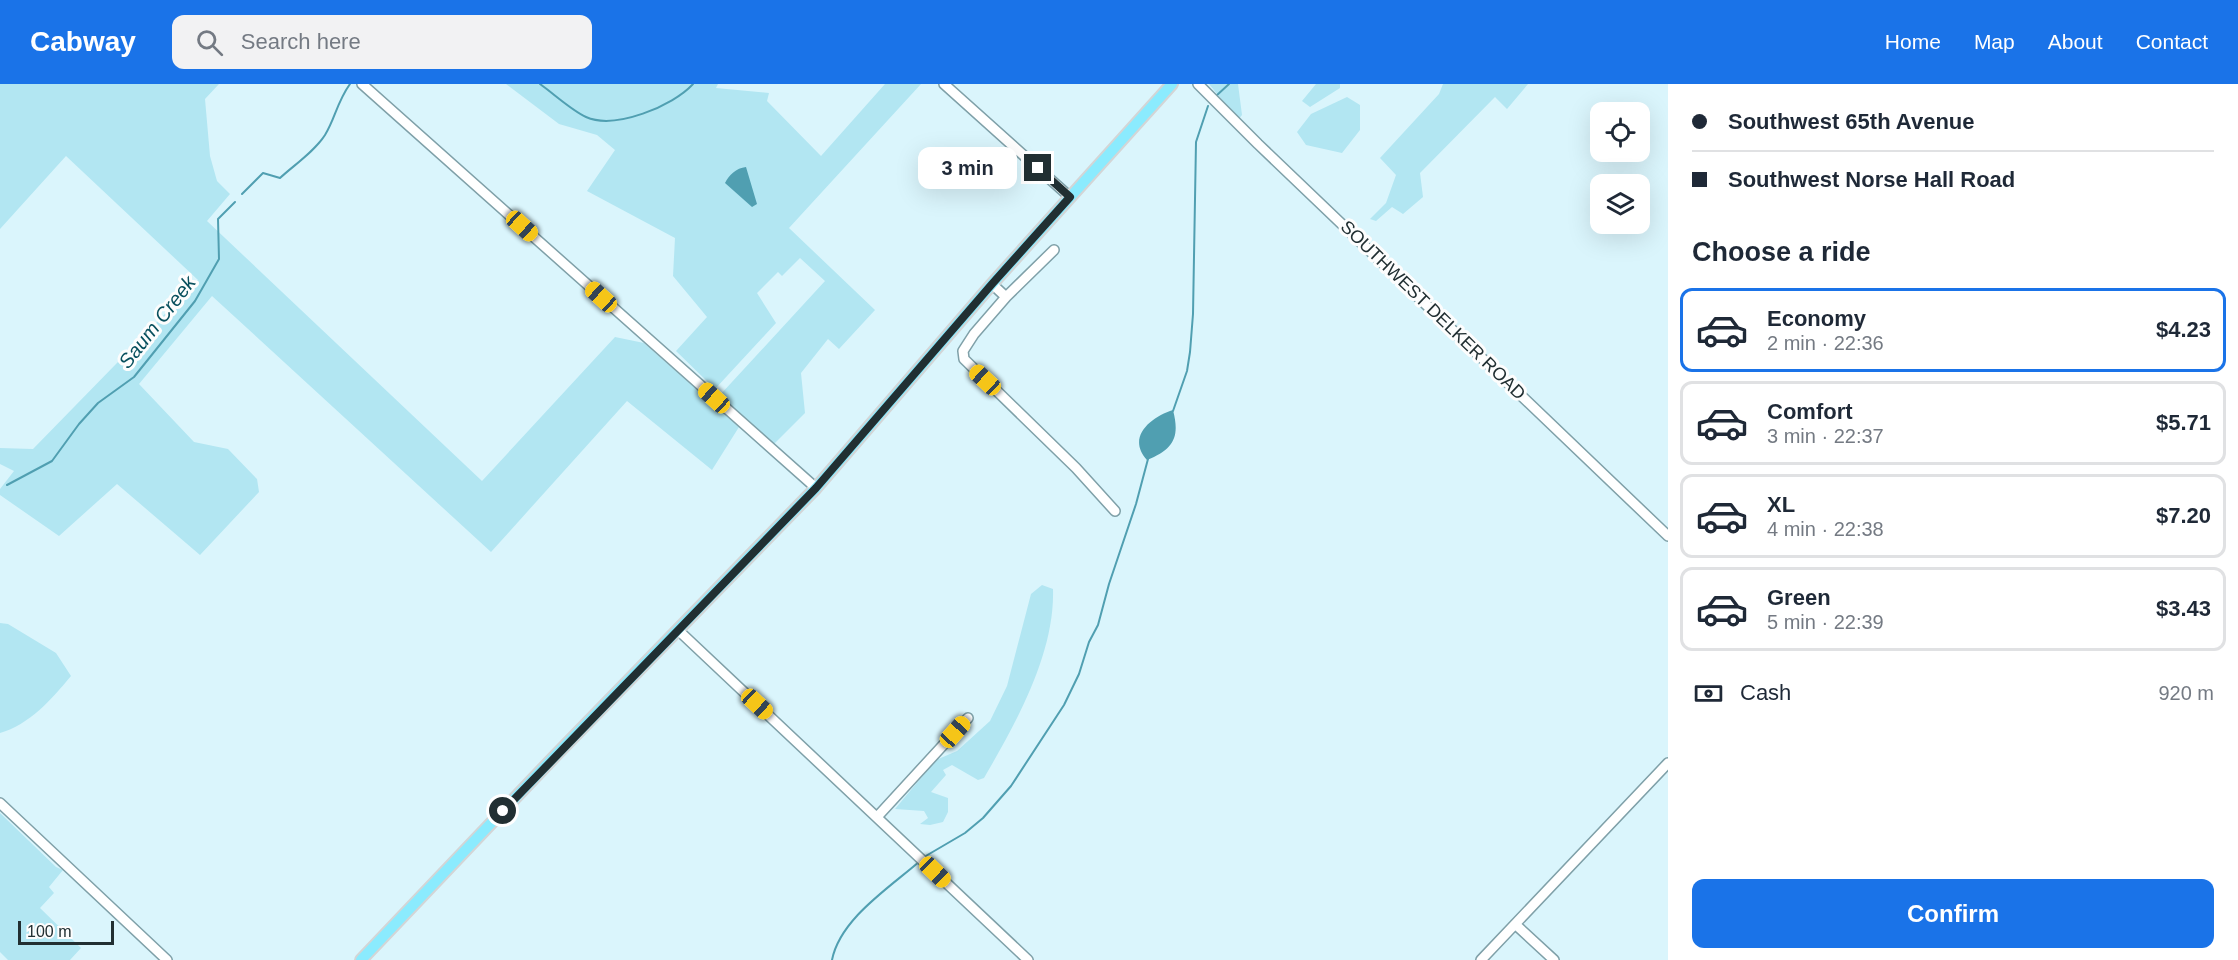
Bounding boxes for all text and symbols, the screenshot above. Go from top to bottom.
search box [172,15,592,69]
text: Cabway [30,26,136,57]
icon: search [193,26,226,59]
text: Search here [241,29,361,54]
text: Home [1885,30,1941,53]
text: Map [1974,30,2015,53]
text: About [2048,30,2103,53]
text: Contact [2136,30,2208,53]
map controls [1590,102,1650,234]
button: locate [1590,102,1650,162]
text: Southwest 65th Avenue [1728,109,1975,134]
callout: 3 min [918,147,1017,189]
route end [1024,154,1051,181]
text: 3 min [941,157,994,179]
text: Southwest Norse Hall Road [1728,167,2015,192]
button: layers [1590,174,1650,234]
car [503,207,541,245]
street label: SOUTHWEST DELKER ROAD [1337,216,1529,404]
text: Choose a ride [1692,237,1871,267]
water label: Saum Creek [114,271,200,373]
car [582,278,620,316]
icon: car [1695,303,1749,357]
text: Economy [1767,306,1866,331]
text: $4.23 [2156,317,2211,342]
text: 2 min · 22:36 [1767,332,1884,354]
car [966,361,1004,399]
car [695,379,733,417]
icon: car [1695,396,1749,450]
text: Comfort [1767,399,1853,424]
text: $5.71 [2156,410,2211,435]
text: 3 min · 22:37 [1767,425,1884,447]
icon: car [1695,489,1749,543]
text: XL [1767,492,1795,517]
text: $7.20 [2156,503,2211,528]
text: 4 min · 22:38 [1767,518,1884,540]
icon: car [1695,582,1749,636]
text: Green [1767,585,1831,610]
text: $3.43 [2156,596,2211,621]
text: 5 min · 22:39 [1767,611,1884,633]
icon: cash [1692,677,1725,710]
text: Cash [1740,680,1791,705]
text: 920 m [2158,682,2214,704]
car [738,685,776,723]
car [936,713,974,751]
route start [489,797,516,824]
car [916,853,954,891]
button: Confirm [1692,879,2214,948]
scale bar [18,918,114,946]
text: 100 m [27,923,71,940]

